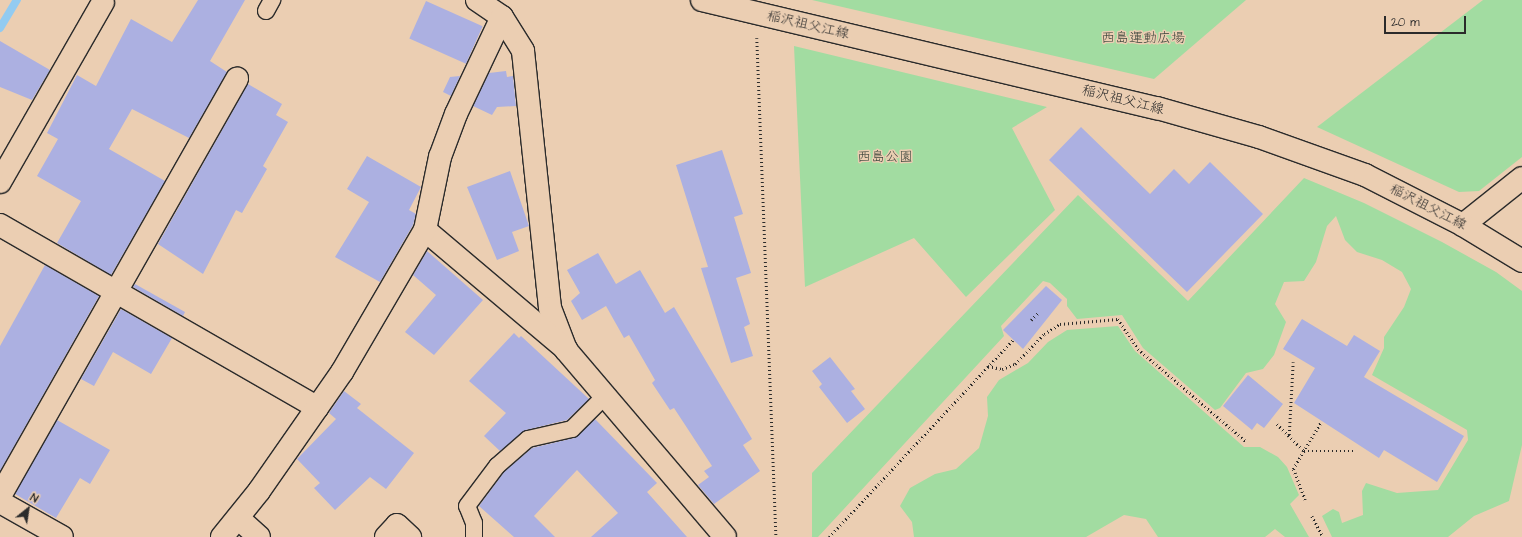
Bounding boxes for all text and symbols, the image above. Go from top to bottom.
street label: 稲沢祖父江線 [765,7,851,43]
scale bar [1386,8,1468,34]
text: 20 m [1391,14,1420,31]
park label: 西島運動広場 [1101,30,1185,46]
street label: 稲沢祖父江線 [1080,82,1166,118]
park label: 西島公園 [857,149,913,165]
street label: 稲沢祖父江線 [1387,180,1469,234]
north arrow [8,489,48,529]
text: N [28,490,41,506]

